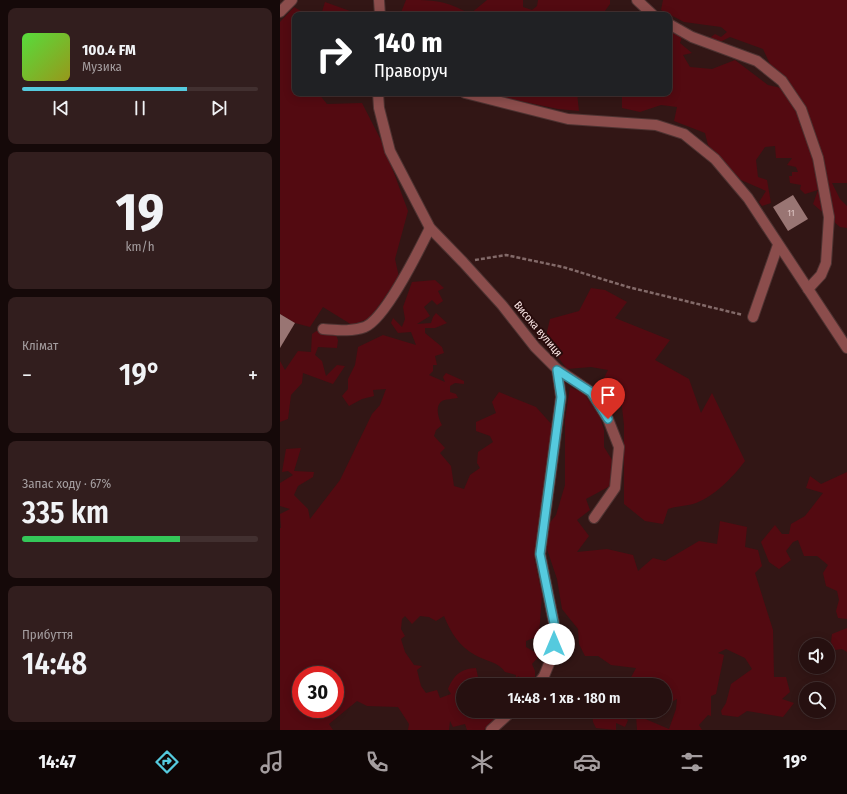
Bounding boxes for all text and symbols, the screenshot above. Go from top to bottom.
text: 140 m [374,26,443,59]
icon: right [308,28,360,80]
text: 100.4 FM [82,41,136,59]
text: Музика [82,59,122,74]
text: Праворуч [374,60,448,82]
icon: previous [50,97,72,119]
icon: pause [129,97,151,119]
icon: next [208,97,230,119]
text: 19 [116,181,164,244]
house number: 11 [788,208,794,218]
text: km/h [126,239,155,254]
street label: Висока вулиця [511,299,565,359]
text: Клімат [22,338,58,353]
text: 19° [119,357,161,393]
text: − [22,362,32,389]
text: + [248,362,258,389]
pin [591,378,625,419]
icon: arrive [597,384,619,406]
text: Запас ходу · 67% [22,476,111,491]
text: 335 km [22,495,109,531]
position arrow [533,623,575,665]
text: Прибуття [22,627,73,642]
map controls [799,638,835,718]
button: sound [799,638,835,674]
text: 14:48 [22,646,87,682]
speed limit sign: 30 [292,666,344,718]
button: search [799,682,835,718]
text: 14:48 · 1 хв · 180 m [507,689,621,707]
icon: directions [153,748,181,776]
icon: music [258,748,286,776]
icon: phone [363,748,391,776]
icon: climate [468,748,496,776]
icon: car [573,748,601,776]
icon: filters [678,748,706,776]
text: 14:47 [39,751,76,773]
text: 19° [783,751,808,773]

